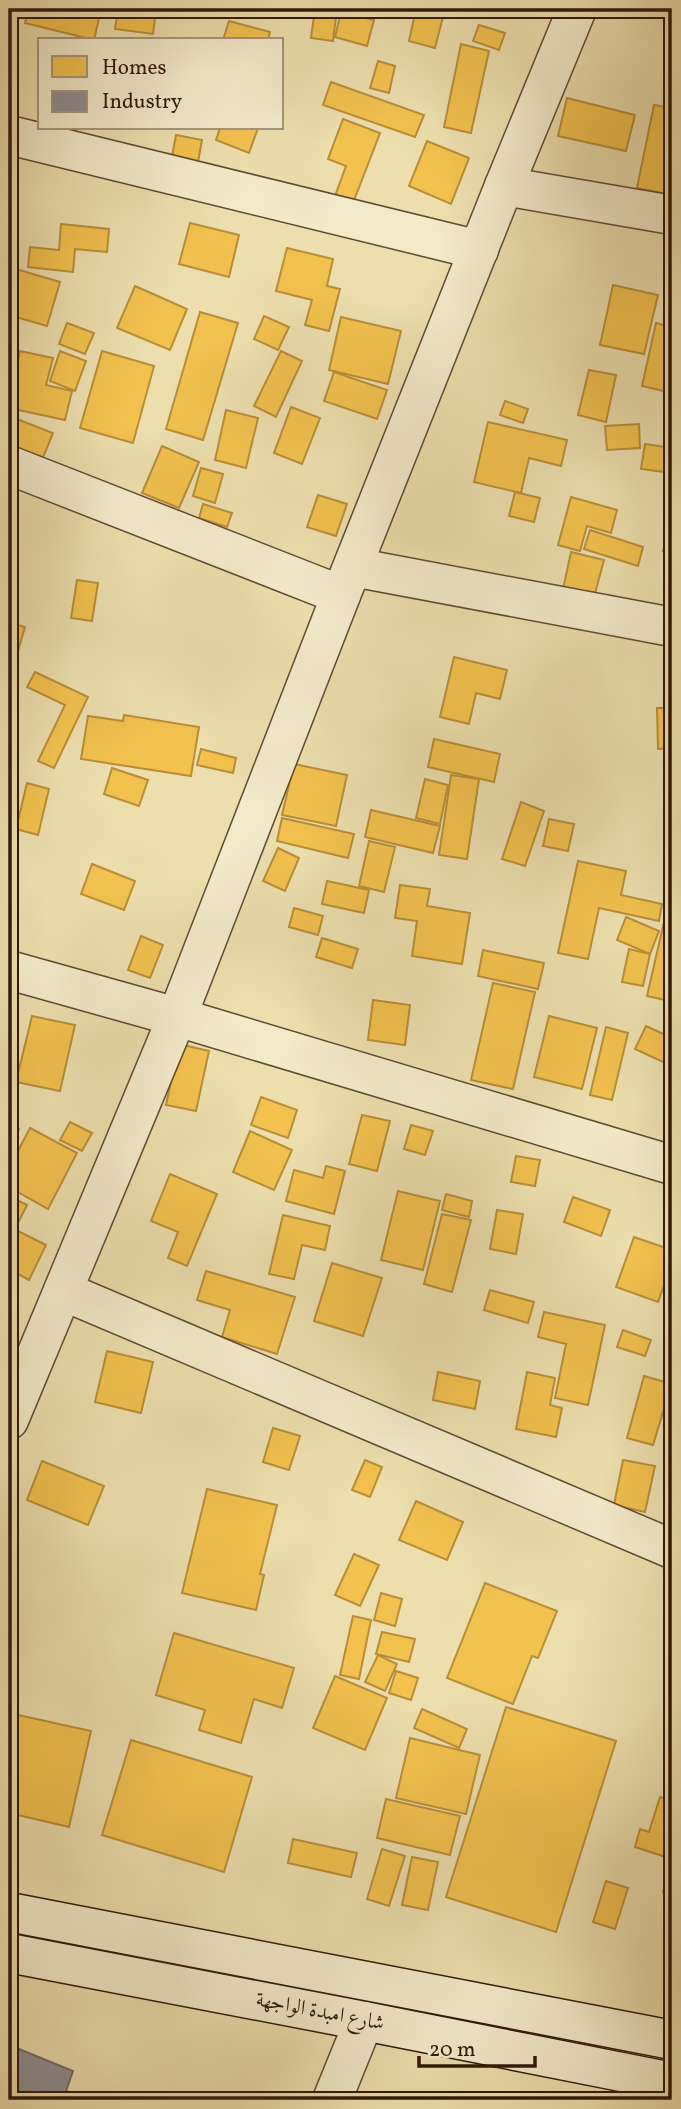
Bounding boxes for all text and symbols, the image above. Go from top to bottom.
legend [38,38,284,130]
text: Homes [102,54,167,83]
text: Industry [102,88,183,117]
street label: شارع امبدة الواجهة [253,1985,387,2041]
scale bar [419,2025,534,2069]
text: 20 m [429,2036,475,2065]

